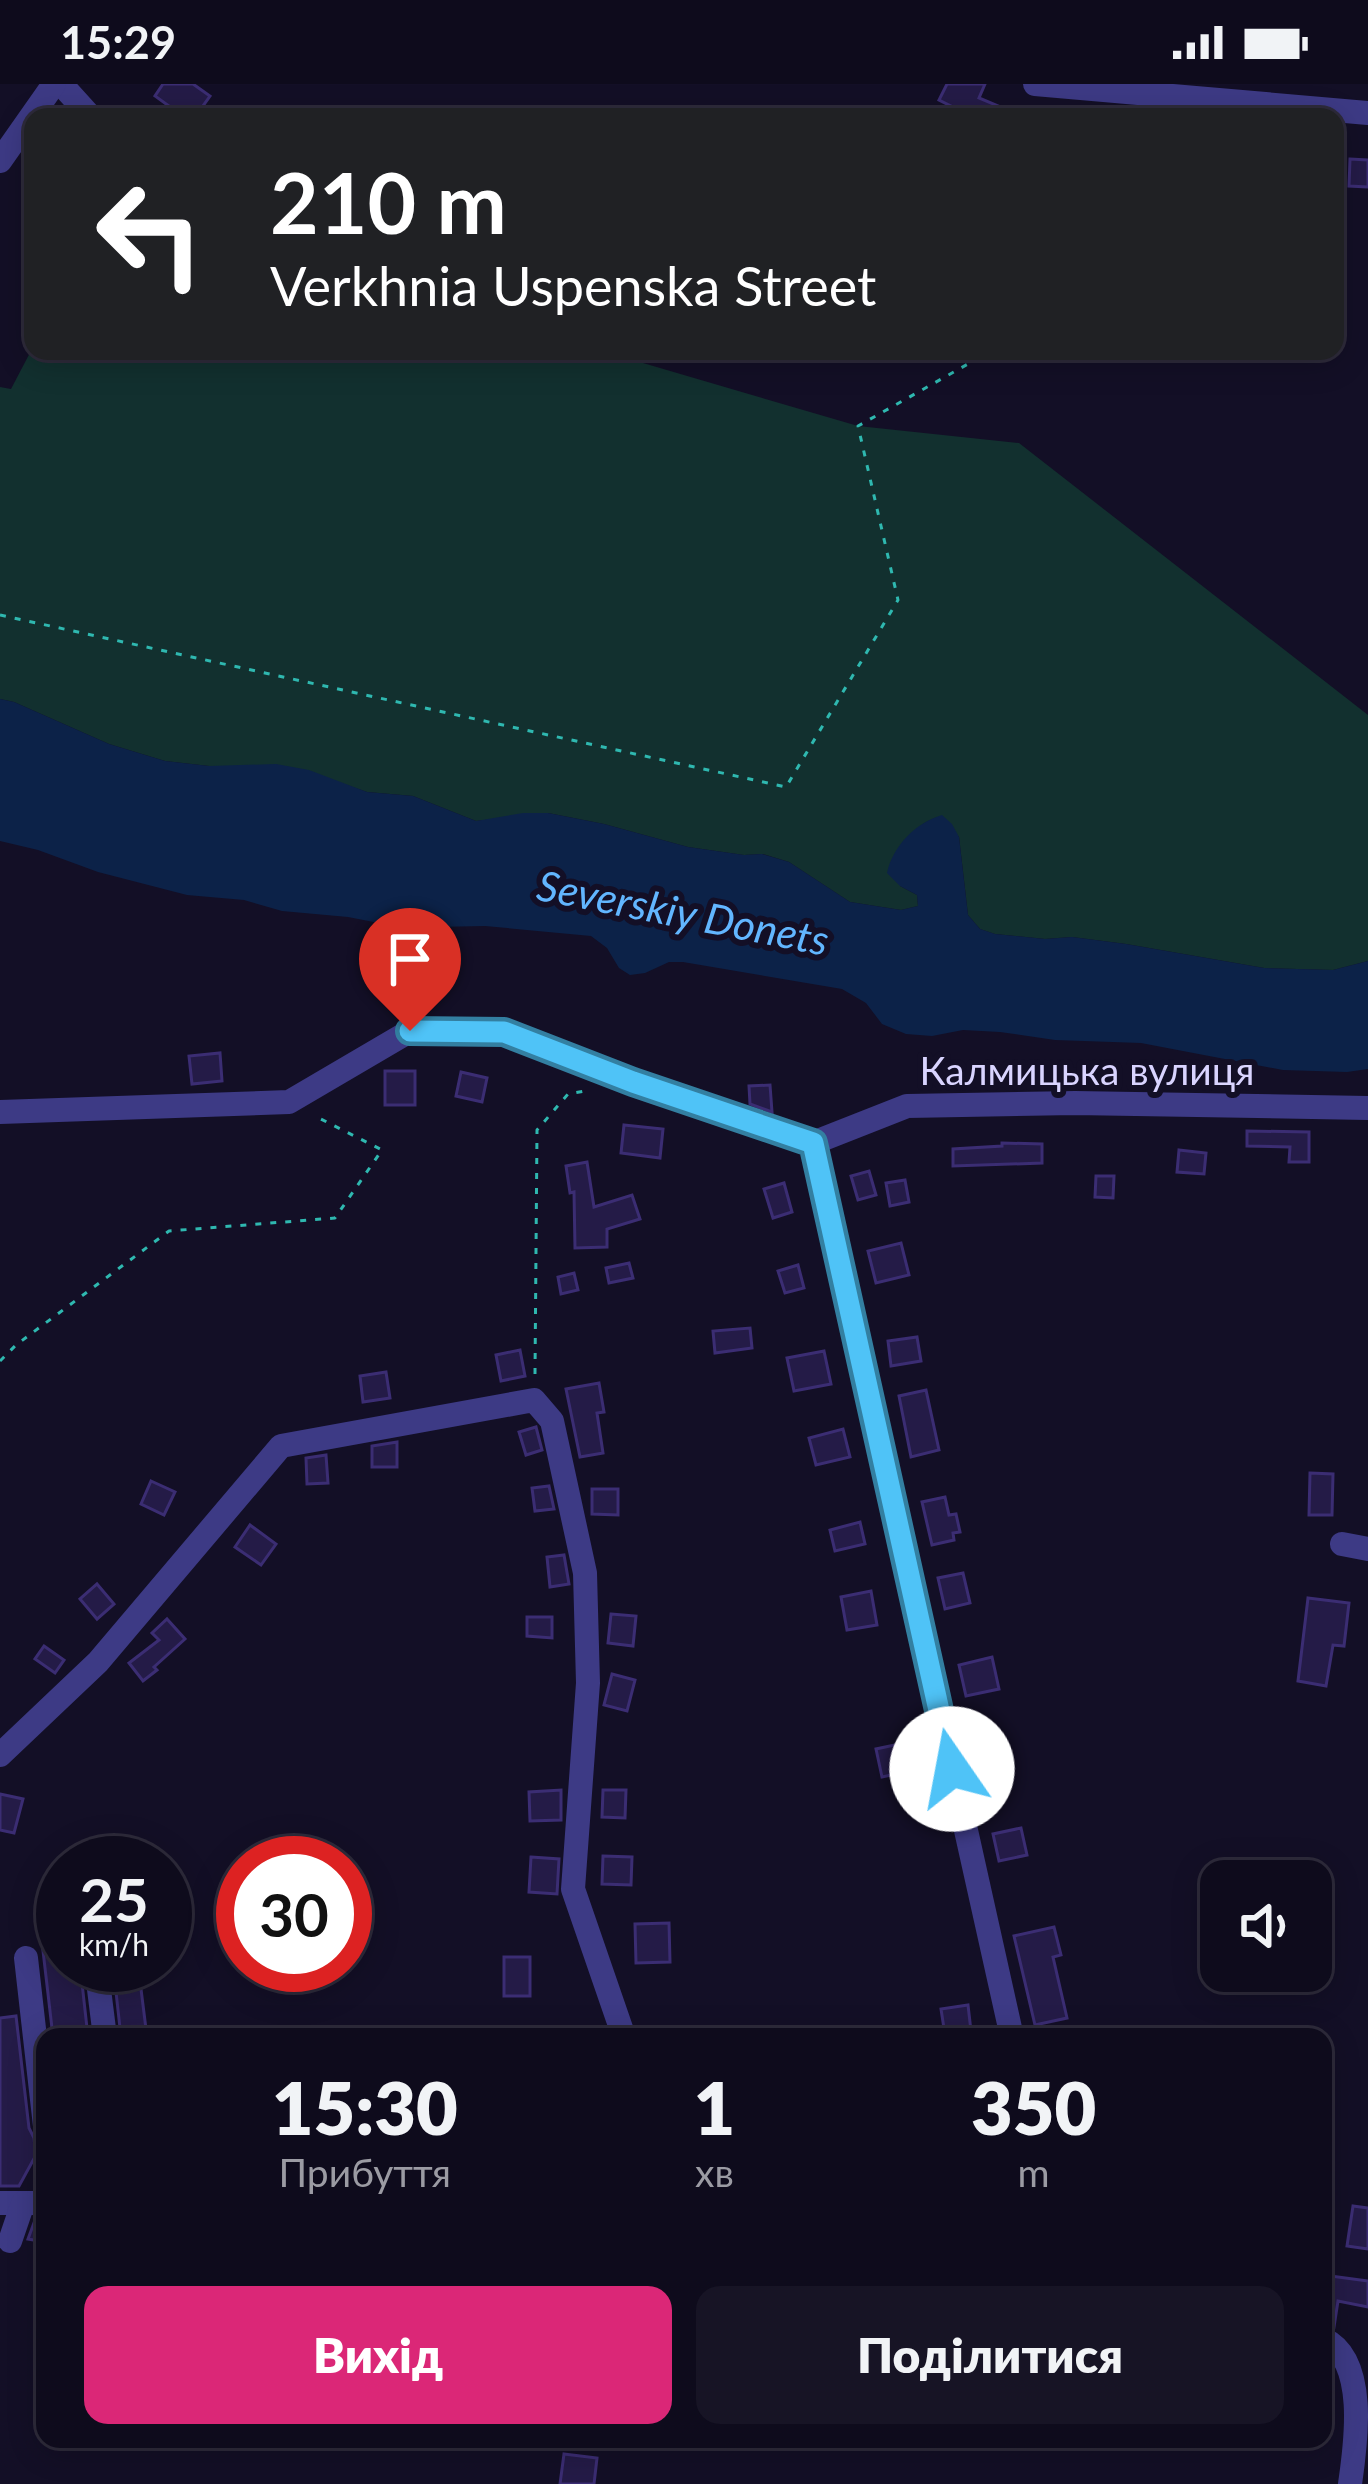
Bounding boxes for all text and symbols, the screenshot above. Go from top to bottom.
text: 15:29 [60,15,176,69]
text: 210 m [270,151,507,252]
icon: left [72,156,228,312]
text: Verkhnia Uspenska Street [270,253,876,318]
water label: Severskiy Donets [533,859,833,965]
pin [359,908,461,1031]
icon: arrive [377,926,443,992]
street label: Калмицька вулиця [919,1047,1255,1093]
position arrow [889,1706,1015,1832]
speed limit sign: 30 [216,1836,372,1992]
map controls [1200,1860,1332,1992]
button: sound [1200,1860,1332,1992]
text: 25 [79,1863,149,1935]
text: km/h [79,1926,149,1962]
text: 15:30 [272,2064,458,2150]
text: 1 [694,2064,735,2150]
text: 350 [971,2064,1096,2150]
text: Прибуття [278,2149,451,2195]
text: хв [695,2149,734,2195]
text: m [1018,2149,1050,2195]
button: Вихід [84,2286,672,2424]
button: Поділитися [696,2286,1284,2424]

